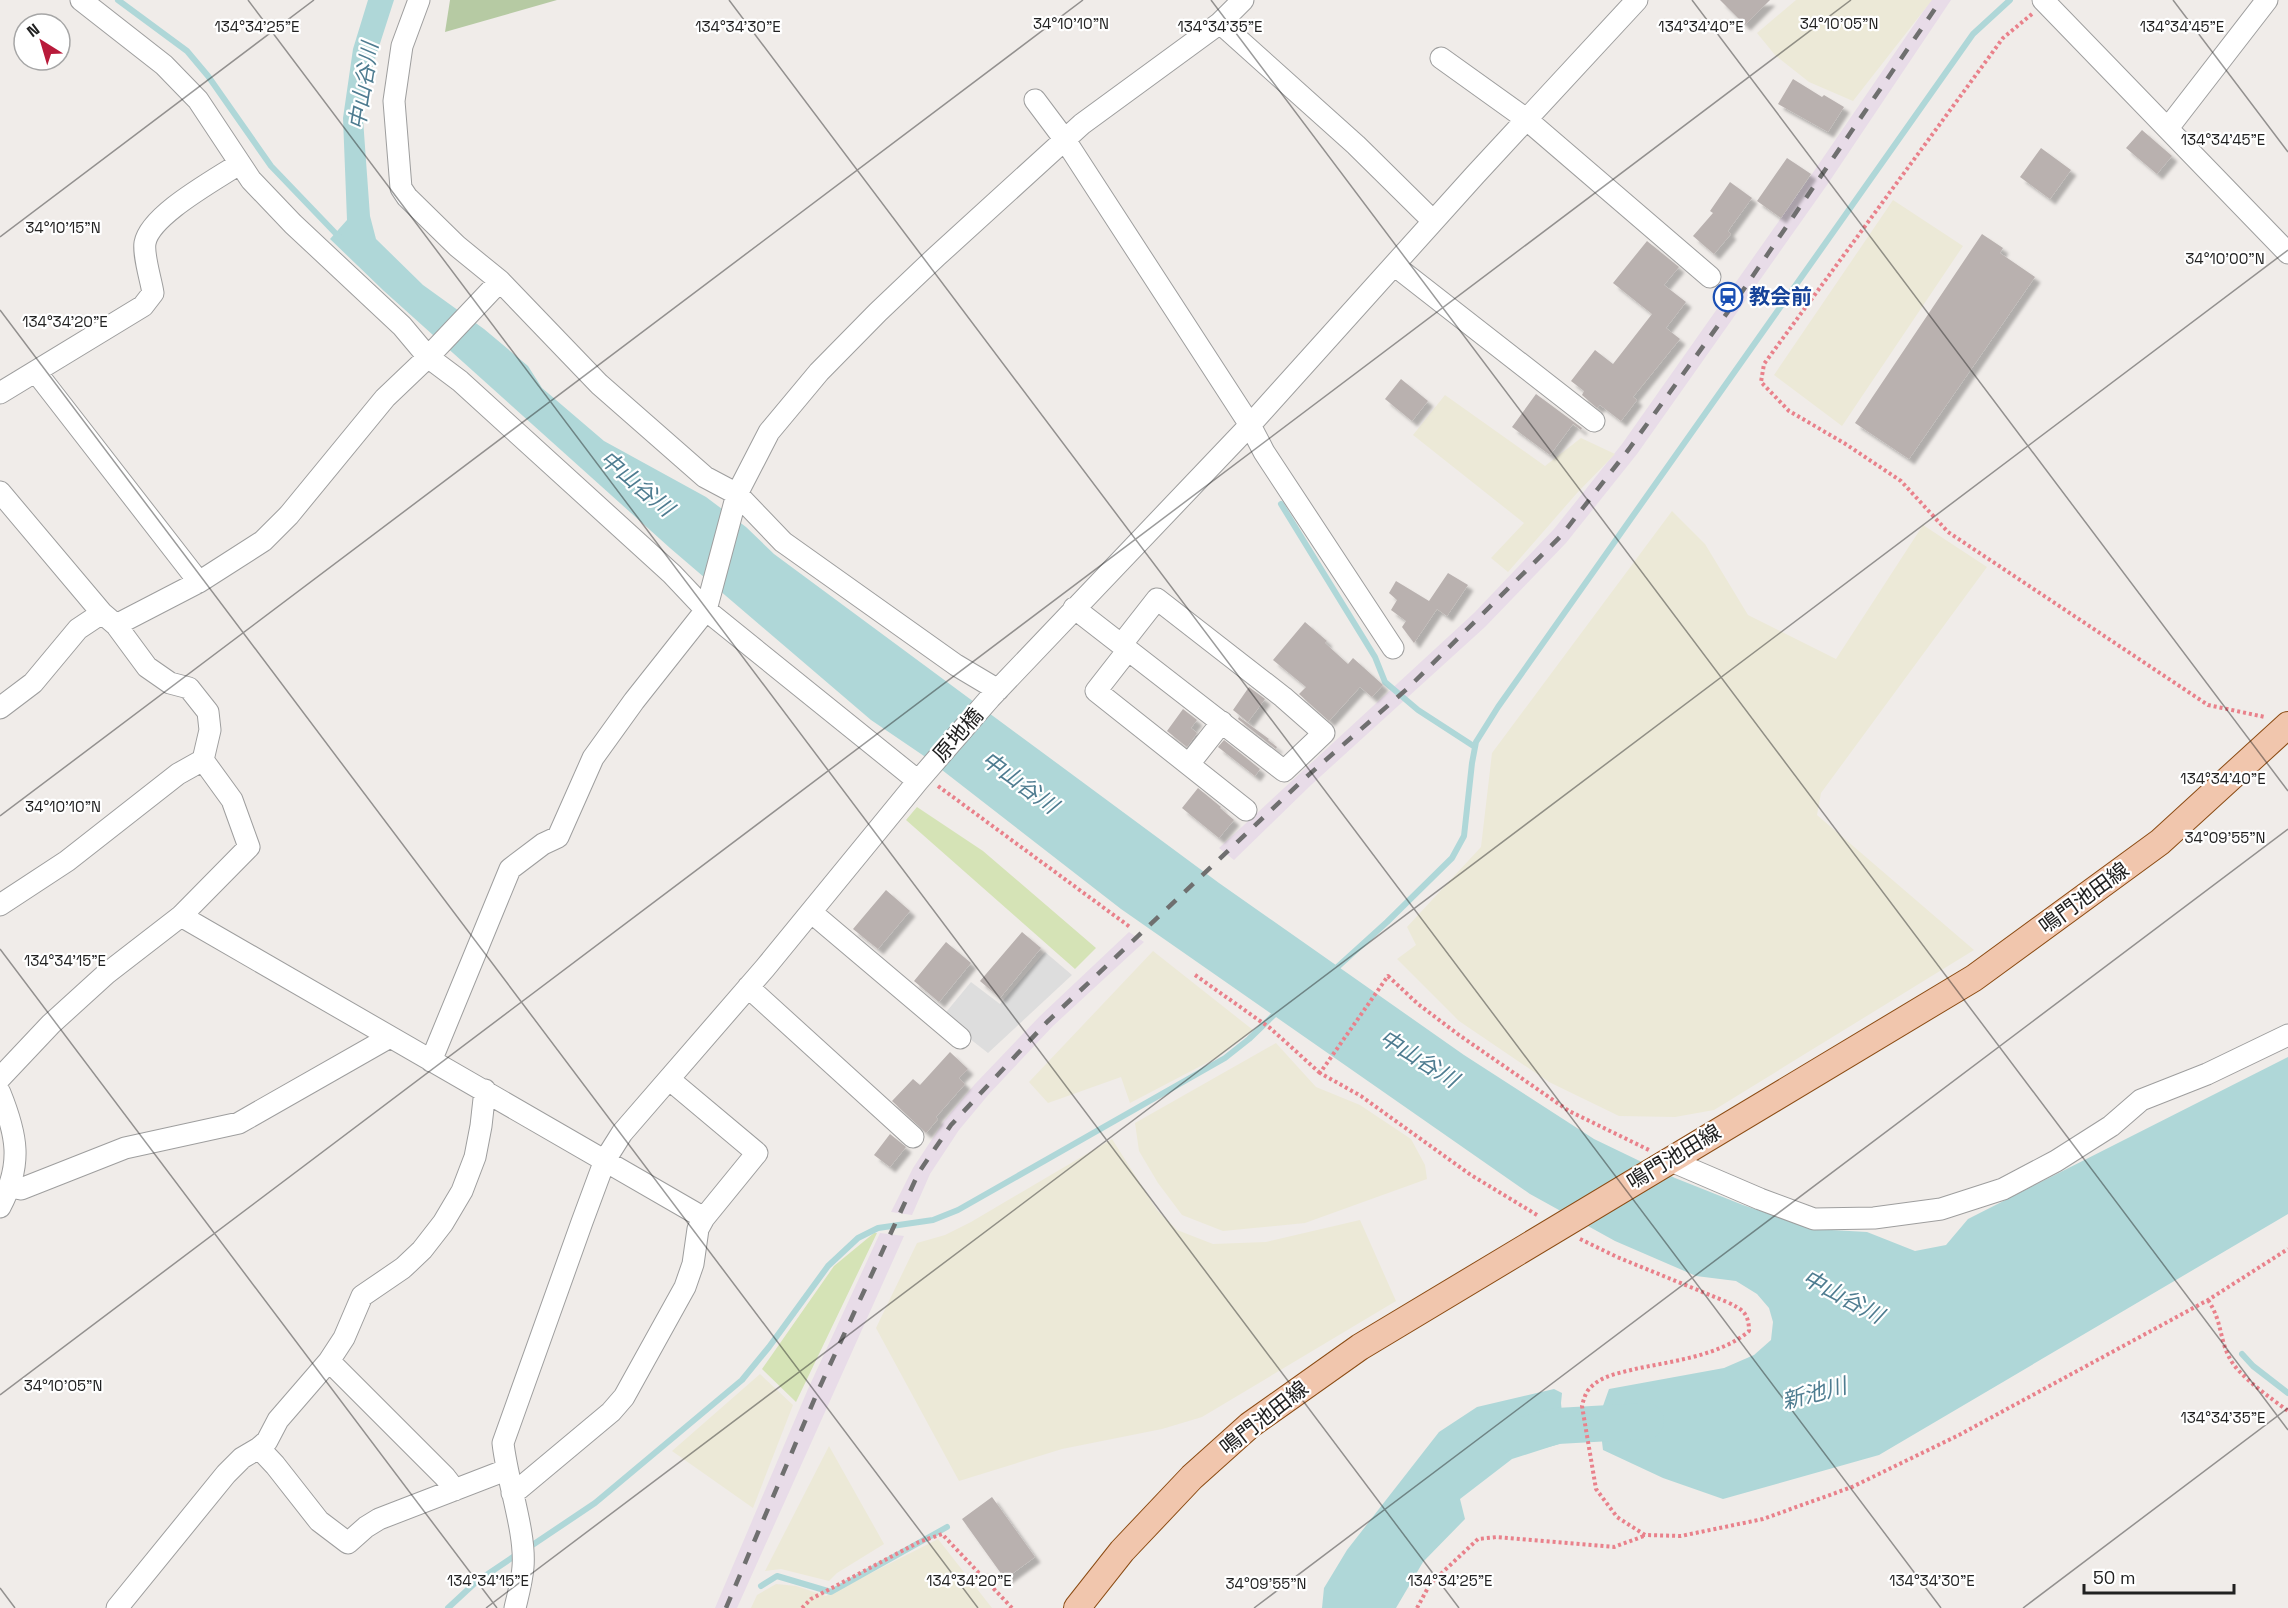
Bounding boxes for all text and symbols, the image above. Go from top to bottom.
north arrow [12,12,72,72]
text: 34°10'10"N [1033,14,1109,33]
text: 34°10'05"N [1800,14,1878,33]
text: 134°34'25"E [215,17,299,36]
text: 134°34'30"E [695,17,781,36]
text: 134°34'35"E [1178,17,1262,36]
text: 134°34'40"E [1658,17,1744,36]
text: 134°34'45"E [2140,17,2224,36]
text: N [23,19,44,42]
water label: 中山谷川 [342,38,384,132]
text: 134°34'45"E [2181,130,2265,149]
text: 34°10'15"N [25,218,101,237]
text: 34°10'00"N [2185,249,2265,268]
station icon: 教会前 [1712,281,1744,313]
place label: 教会前 [1749,283,1812,310]
text: 134°34'20"E [22,312,108,331]
water label: 中山谷川 [594,444,681,523]
street label: 原地橋 [927,702,988,767]
water label: 中山谷川 [976,745,1065,820]
text: 134°34'40"E [2180,769,2266,788]
text: 34°10'10"N [25,797,101,816]
text: 34°09'55"N [2184,828,2266,847]
street label: 鳴門池田線 [2033,856,2134,939]
text: 134°34'15"E [24,951,106,970]
water label: 中山谷川 [1374,1023,1465,1094]
street label: 鳴門池田線 [1622,1118,1726,1195]
water label: 中山谷川 [1798,1263,1890,1330]
water label: 新池川 [1778,1370,1851,1415]
street label: 鳴門池田線 [1214,1375,1313,1461]
text: 34°10'05"N [24,1376,102,1395]
text: 134°34'35"E [2181,1408,2265,1427]
scale bar [2084,1557,2234,1595]
text: 50 m [2093,1566,2135,1589]
text: 134°34'15"E [447,1571,529,1590]
text: 134°34'20"E [926,1571,1012,1590]
text: 134°34'25"E [1408,1571,1492,1590]
text: 134°34'30"E [1889,1571,1975,1590]
text: 34°09'55"N [1225,1574,1307,1593]

